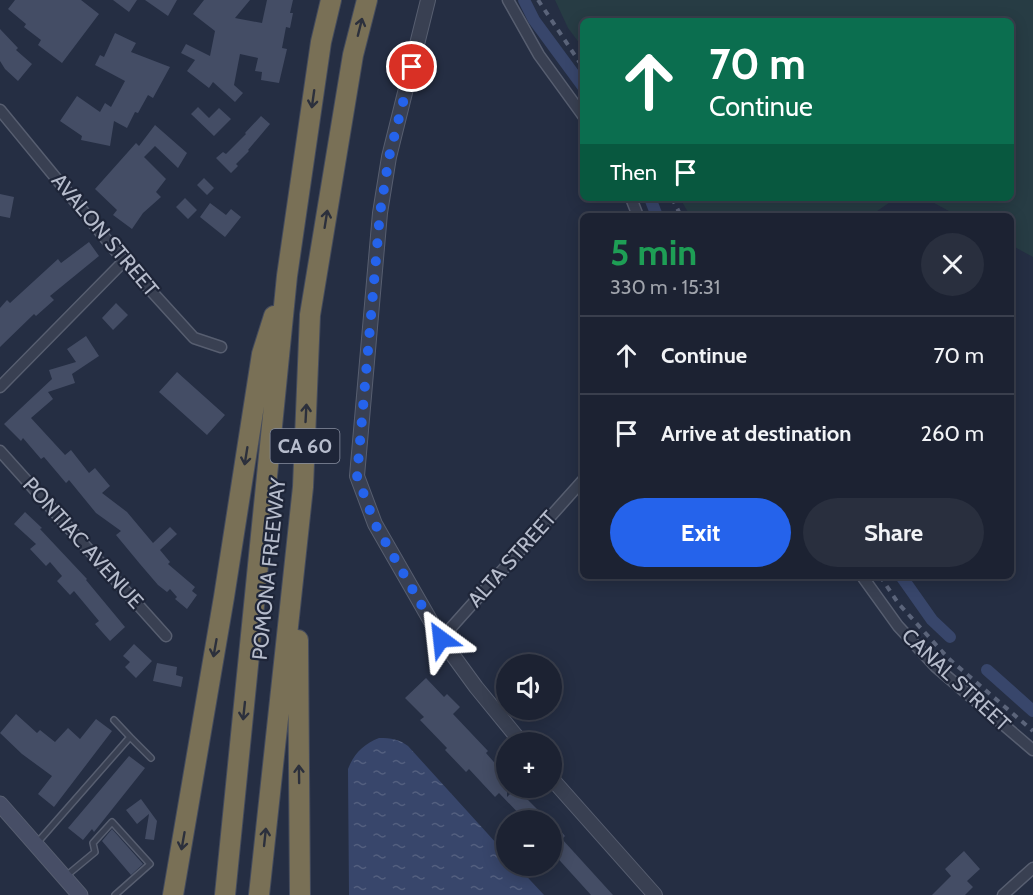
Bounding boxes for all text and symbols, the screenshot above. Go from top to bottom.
one-way arrow [354,18,366,37]
text: 70 m [709,38,806,90]
pin [386,41,437,92]
icon: ahead [610,42,688,120]
icon: arrive [395,50,428,83]
one-way arrow [307,88,318,108]
text: Continue [709,90,813,123]
icon: arrive [669,156,702,189]
text: Then [610,159,657,186]
street label: AVALON STREET [47,168,164,301]
one-way arrow [321,210,332,230]
text: 5 min [610,230,697,274]
button: close [921,233,984,296]
text: 330 m · 15:31 [610,275,720,299]
icon: ahead [610,339,643,372]
text: Continue [661,342,747,369]
text: 70 m [934,342,984,369]
one-way arrow [301,403,312,423]
icon: arrive [610,417,643,450]
text: Arrive at destination [661,420,851,447]
text: 260 m [920,420,984,447]
road number: CA 60 [270,429,340,463]
one-way arrow [241,445,252,465]
street label: PONTIAC AVENUE [18,472,149,613]
street label: POMONA FREEWAY [246,475,291,661]
button: Exit [610,498,791,567]
button: Share [803,498,984,567]
street label: ALTA STREET [462,506,561,612]
position arrow [409,607,473,671]
street label: CANAL STREET [897,623,1016,736]
one-way arrow [210,638,221,658]
map controls [496,654,562,876]
button: sound [496,654,562,720]
one-way arrow [238,700,249,720]
button: + [496,732,562,798]
one-way arrow [293,764,305,784]
button: − [496,810,562,876]
one-way arrow [260,827,271,847]
one-way arrow [177,830,188,850]

